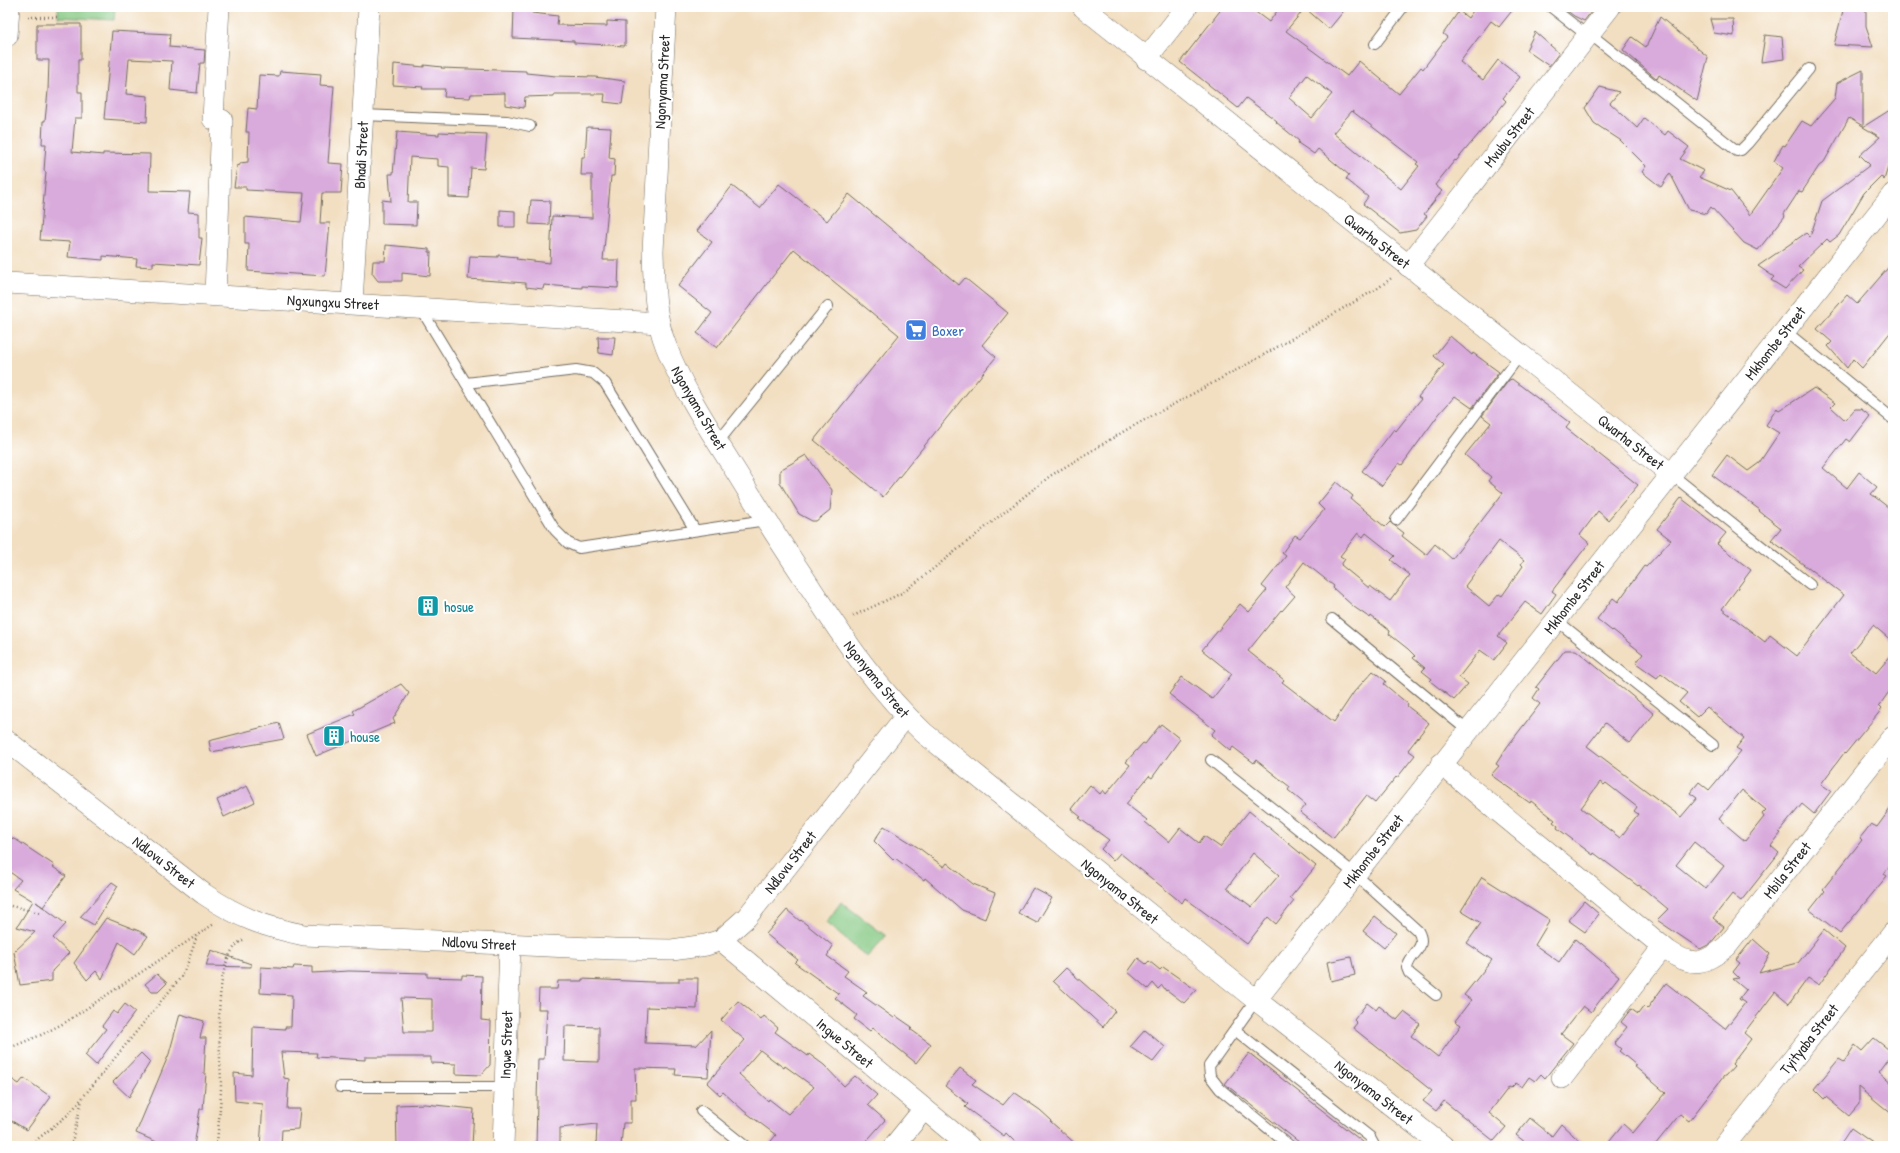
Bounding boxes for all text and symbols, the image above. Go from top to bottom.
street label: Ngonyama Street [649,34,675,130]
street label: Mvubu Street [1479,102,1540,172]
street label: Bhadi Street [349,120,373,189]
street label: Qwarha Street [1339,208,1415,274]
street label: Ngxungxu Street [287,289,380,315]
street label: Mkhombe Street [1740,301,1811,384]
supermarket icon: Boxer [903,317,929,343]
place label: Boxer [932,320,964,341]
street label: Ngonyama Street [666,362,732,455]
street label: Qwarha Street [1593,409,1669,475]
street label: Mkhombe Street [1539,555,1610,638]
building icon: hosue [415,593,441,619]
place label: hosue [444,596,474,617]
street label: Ngonyama Street [839,636,915,723]
building icon: house [321,723,347,749]
place label: house [350,726,380,747]
street label: Mkhombe Street [1338,809,1409,892]
street label: Ndlovu Street [759,826,822,898]
street label: Ndlovu Street [128,831,200,894]
street label: Mbila Street [1758,837,1816,903]
street label: Ngonyama Street [1077,853,1164,929]
street label: Ndlovu Street [441,931,517,955]
street label: Tyityaba Street [1775,999,1844,1079]
street label: Ingwe Street [494,1010,518,1079]
street label: Ingwe Street [812,1013,879,1074]
street label: Ngonyama Street [1330,1055,1418,1130]

